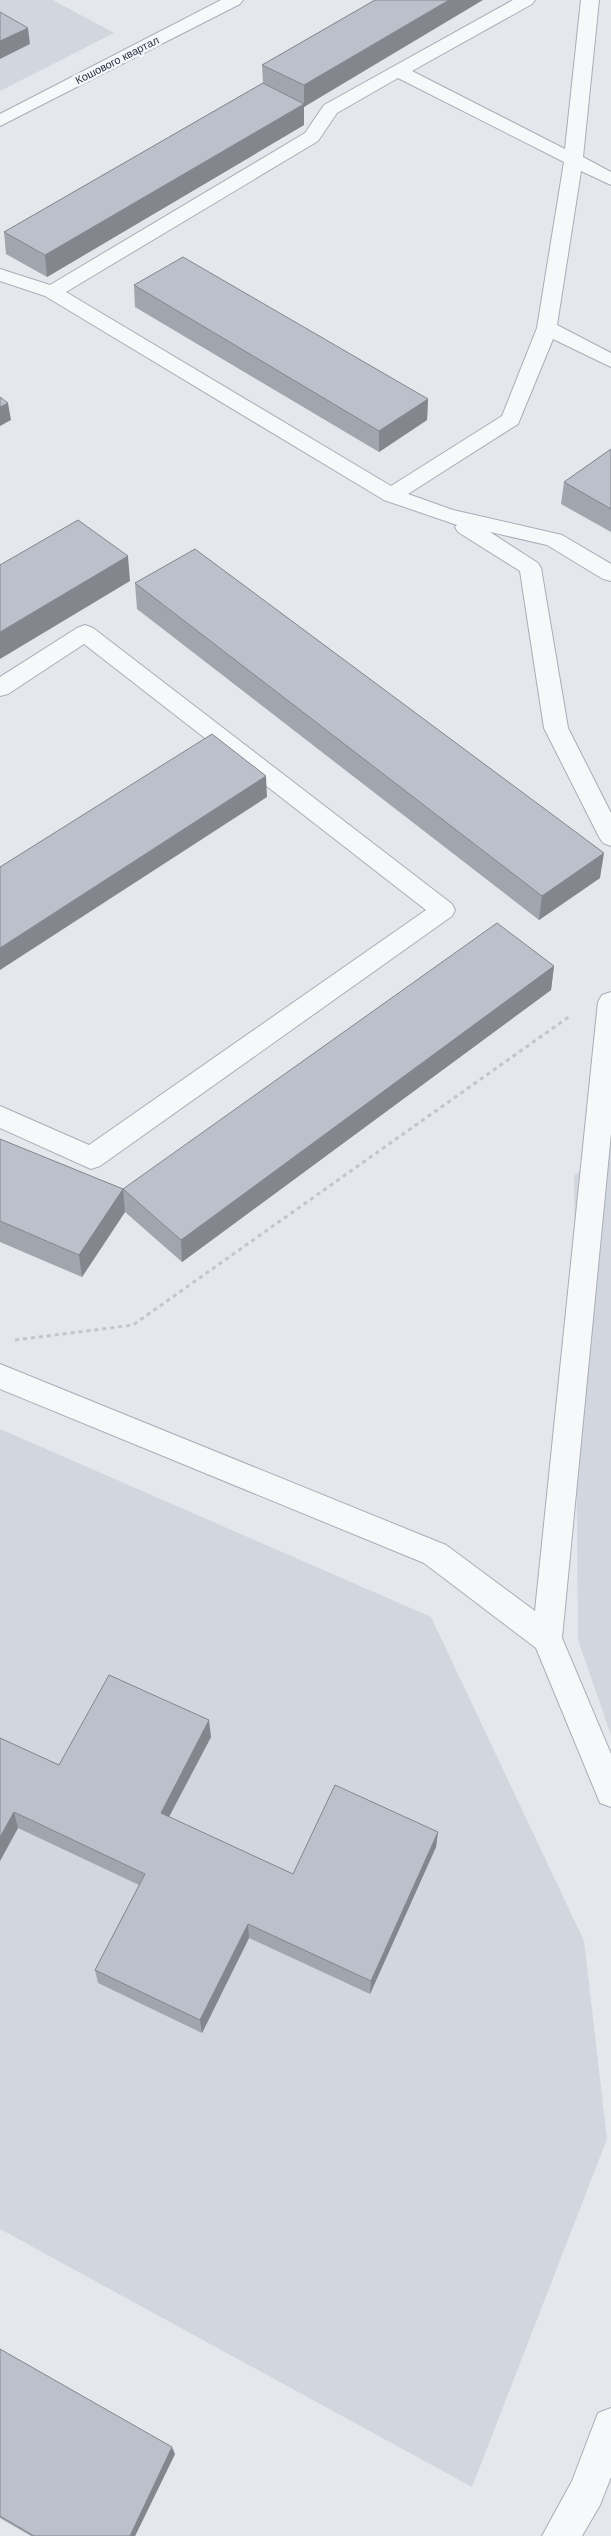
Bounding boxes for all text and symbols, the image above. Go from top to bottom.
street label: Кошового квартал [73,34,161,86]

